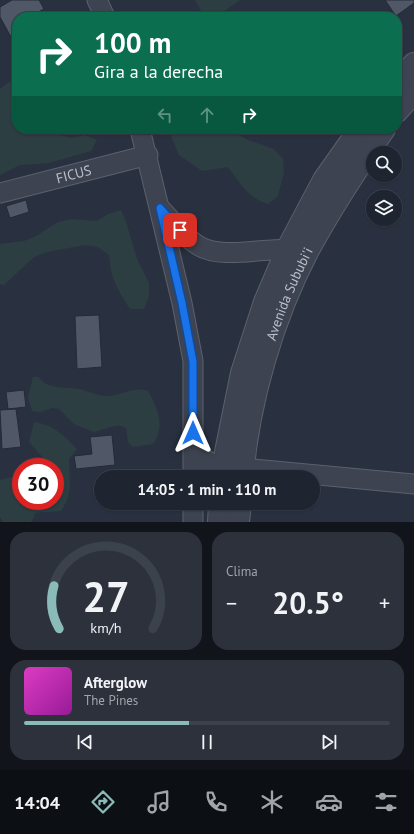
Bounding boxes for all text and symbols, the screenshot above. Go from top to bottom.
text: 100 m [94,24,171,61]
icon: right [28,28,80,80]
text: Gira a la derecha [94,60,223,83]
icon: left [154,104,176,126]
icon: ahead [196,104,218,126]
icon: right [238,104,260,126]
map controls [366,146,402,226]
button: search [366,146,402,182]
street label: FICUS [54,161,93,187]
button: layers [366,190,402,226]
pin [163,213,197,247]
icon: arrive [169,219,191,241]
street label: Avenida Sububi'i [262,244,317,343]
position arrow [172,412,214,454]
speed limit sign: 30 [12,458,64,510]
text: 14:05 · 1 min · 110 m [138,480,276,499]
text: Clima [226,563,258,580]
text: 27 [82,570,130,623]
text: 20.5° [272,583,344,622]
text: − [226,589,237,617]
text: + [379,589,390,617]
text: km/h [90,618,122,637]
text: Afterglow [84,673,147,692]
text: The Pines [84,692,138,709]
icon: previous [74,731,96,753]
icon: pause [196,731,218,753]
icon: next [318,731,340,753]
icon: directions [89,788,117,816]
icon: music [145,788,173,816]
icon: phone [202,788,230,816]
icon: climate [258,788,286,816]
icon: car [315,788,343,816]
icon: filters [372,788,400,816]
text: 14:04 [14,791,60,814]

